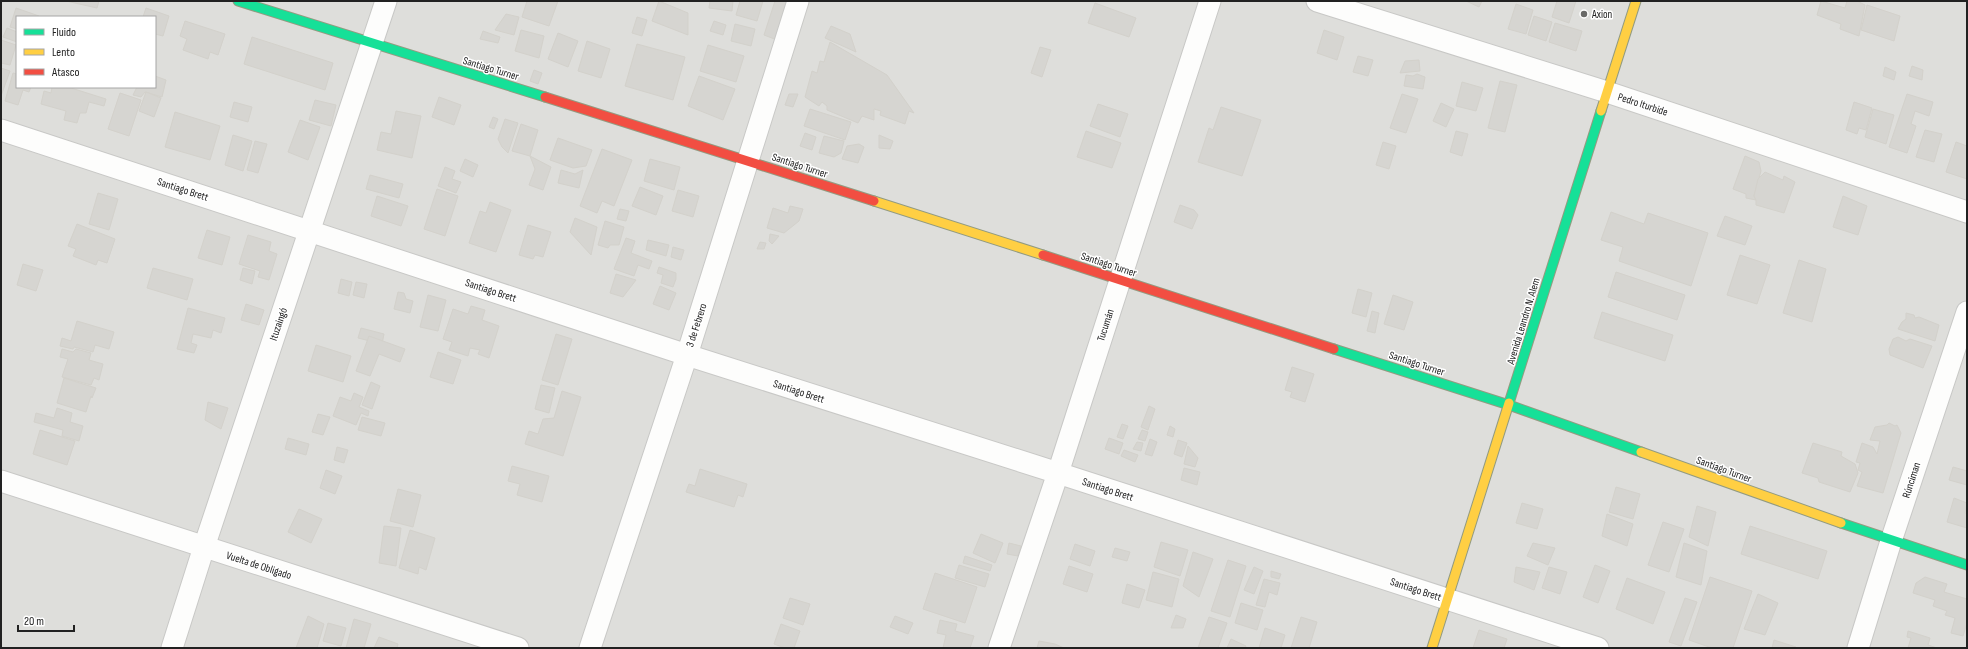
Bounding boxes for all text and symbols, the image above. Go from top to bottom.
place label: Axion [1591,8,1613,21]
marker: Axion [1579,9,1589,19]
legend [16,16,156,88]
text: Fluido [52,25,76,40]
text: Lento [52,45,75,60]
street label: Santiago Turner [461,54,520,83]
text: Atasco [51,65,79,80]
street label: Pedro Iturbide [1616,90,1670,119]
street label: Santiago Turner [770,150,829,181]
street label: Santiago Brett [156,175,211,204]
street label: Santiago Turner [1079,249,1138,280]
street label: Santiago Brett [464,276,519,305]
street label: Avenida Leandro N. Alem [1504,276,1543,367]
street label: 3 de Febrero [683,301,710,349]
street label: Ituzaingó [267,306,290,342]
street label: Tucumán [1094,307,1117,343]
street label: Santiago Turner [1387,348,1446,379]
street label: Santiago Brett [772,377,827,406]
street label: Santiago Turner [1694,453,1753,485]
street label: Rúnciman [1900,460,1923,500]
street label: Santiago Brett [1081,475,1136,504]
street label: Vuelta de Obligado [225,549,294,582]
street label: Santiago Brett [1389,575,1444,604]
scale bar [18,607,74,633]
text: 20 m [24,614,44,629]

